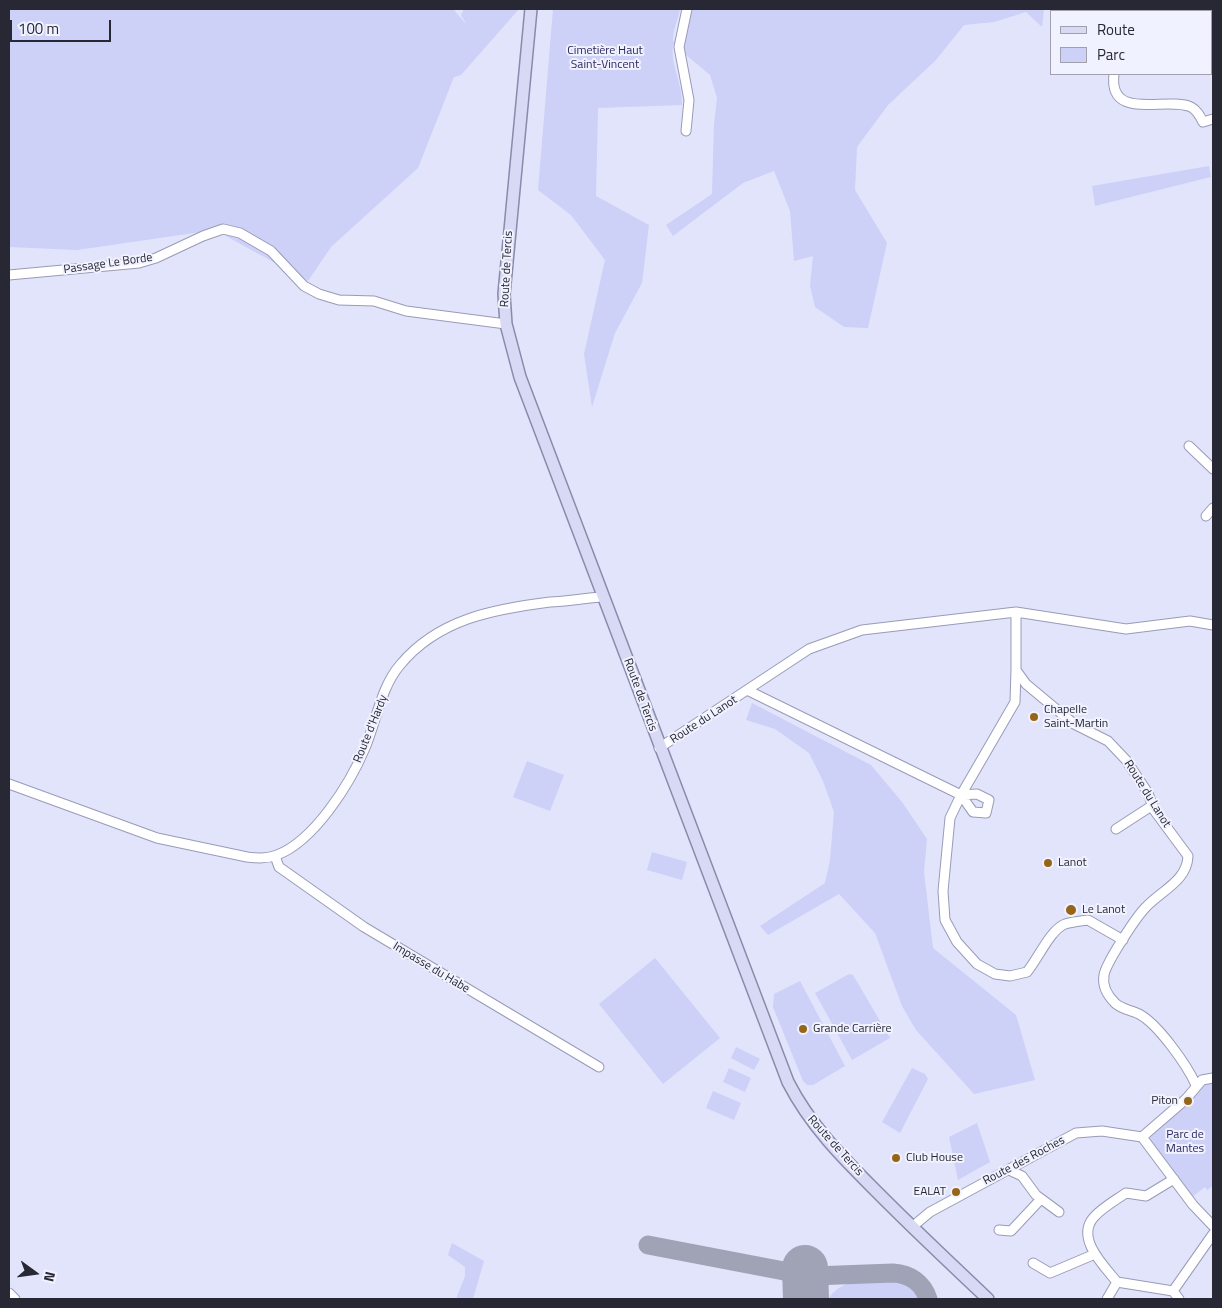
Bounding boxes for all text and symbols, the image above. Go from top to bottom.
scale bar [12,10,114,42]
legend [1050,10,1212,75]
text: 100 m [18,17,59,40]
text: Route [1097,18,1135,41]
text: Parc [1097,43,1125,66]
park label: Cimetière Haut Saint-Vincent [567,44,643,72]
street label: Route de Tercis [498,230,516,308]
street label: Passage Le Borde [63,251,153,277]
street label: Route de Tercis [620,656,660,734]
street label: Route d'Hardy [351,693,391,765]
street label: Route du Lanot [668,693,740,747]
place label: Chapelle Saint-Martin [1044,703,1108,731]
marker: Chapelle Saint-Martin [1028,711,1040,723]
street label: Route du Lanot [1121,758,1173,830]
place label: Lanot [1058,856,1087,870]
marker: Lanot [1042,857,1054,869]
marker: Le Lanot [1064,903,1078,917]
place label: Le Lanot [1082,903,1125,917]
street label: Impasse du Habe [390,939,472,997]
place label: Grande Carrière [813,1022,892,1036]
marker: Grande Carrière [797,1023,809,1035]
place label: Piton [1151,1094,1178,1108]
marker: Piton [1182,1095,1194,1107]
street label: Route de Tercis [804,1113,866,1179]
park label: Parc de Mantes [1166,1128,1204,1156]
street label: Route des Roches [981,1133,1067,1189]
place label: Club House [906,1151,963,1165]
marker: Club House [890,1152,902,1164]
place label: EALAT [914,1185,946,1199]
marker: EALAT [950,1186,962,1198]
north arrow [10,1248,60,1298]
text: N [39,1269,61,1284]

